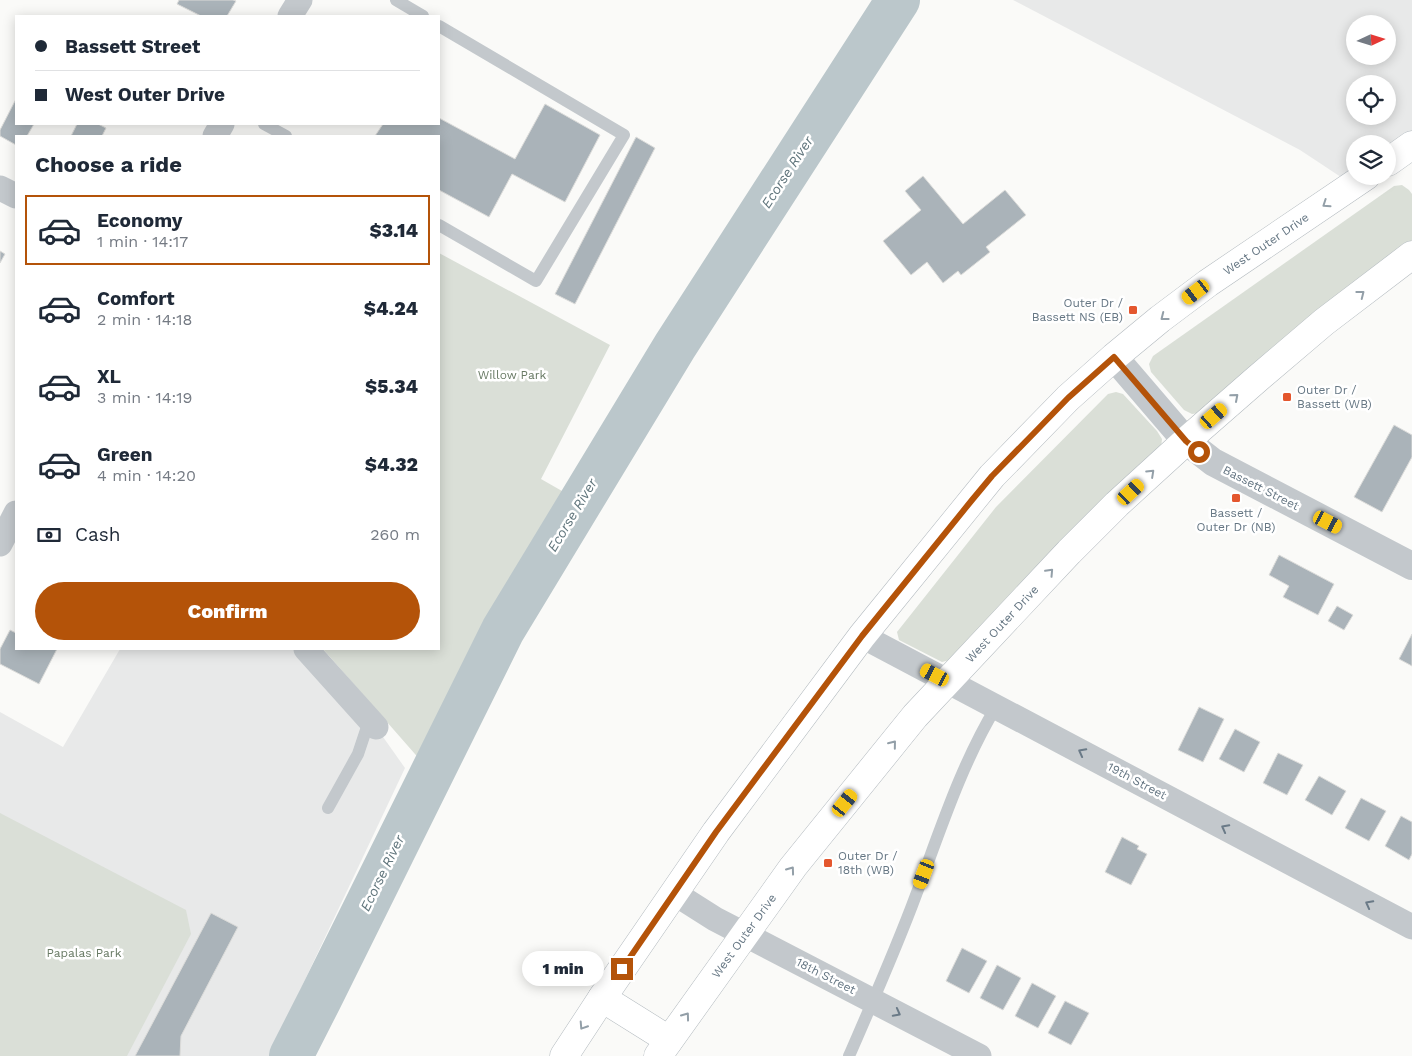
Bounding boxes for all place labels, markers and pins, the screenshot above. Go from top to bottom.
place label: Outer Dr / Bassett NS (EB) [1032,296,1123,324]
marker: Outer Dr / Bassett NS (EB) [1127,304,1139,316]
place label: Outer Dr / Bassett (WB) [1297,383,1372,411]
marker: Outer Dr / Bassett (WB) [1281,391,1293,403]
marker: Bassett / Outer Dr (NB) [1230,492,1242,504]
place label: Bassett / Outer Dr (NB) [1197,506,1275,534]
place label: Outer Dr / 18th (WB) [838,849,898,877]
marker: Outer Dr / 18th (WB) [822,857,834,869]

